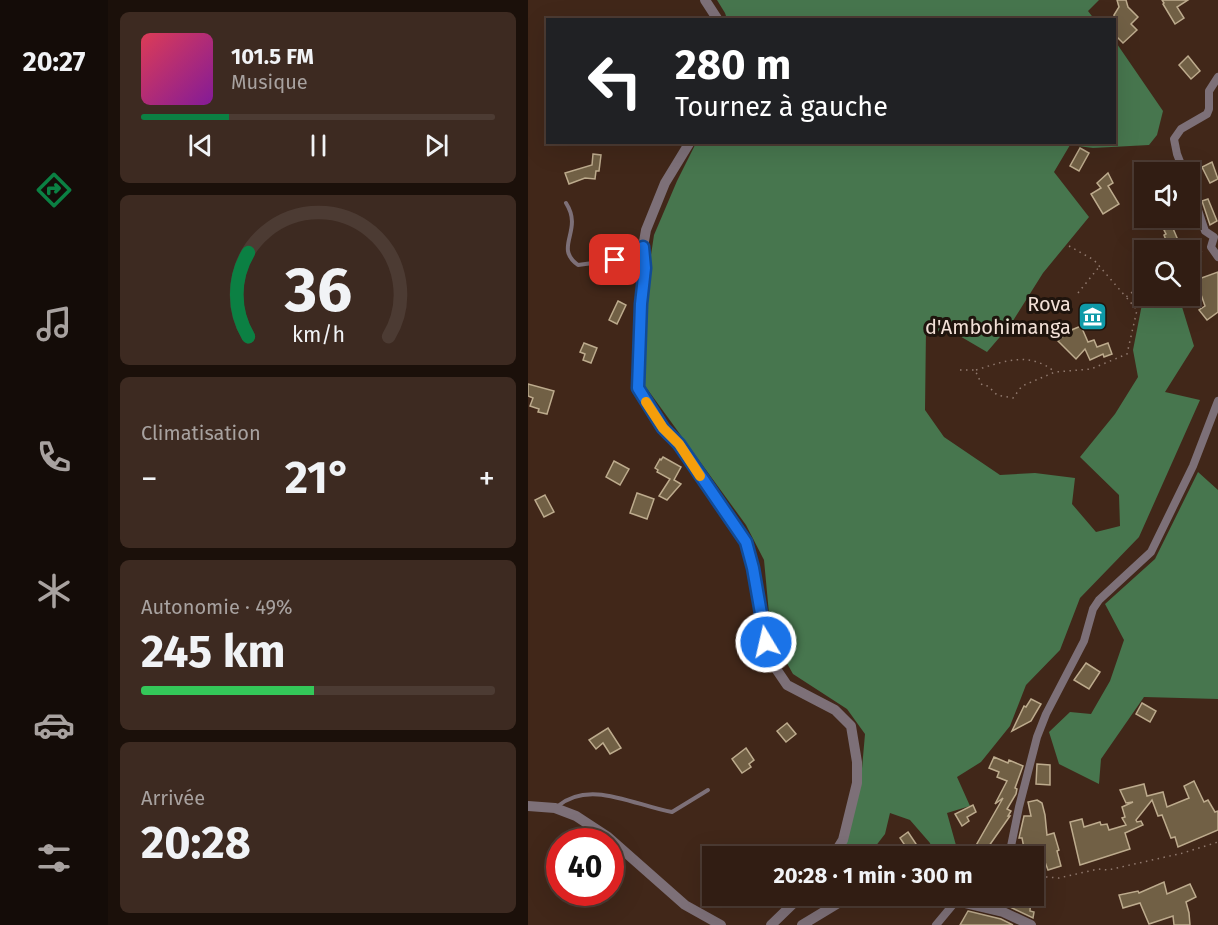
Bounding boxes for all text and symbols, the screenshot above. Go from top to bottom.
text: 280 m [675,40,791,90]
icon: left [576,42,654,120]
text: 101.5 FM [231,43,314,70]
text: 20:27 [23,46,85,78]
text: Musique [231,70,308,94]
text: Tournez à gauche [675,91,888,123]
icon: previous [184,129,217,162]
icon: pause [302,129,335,162]
icon: next [420,129,453,162]
map controls [1134,162,1200,306]
button: sound [1134,162,1200,228]
icon: directions [33,169,75,211]
pin [589,234,640,285]
button: search [1134,240,1200,306]
icon: arrive [598,243,631,276]
text: 36 [283,253,352,328]
place label: Rova d'Ambohimanga [925,292,1071,339]
museum icon: Rova d'Ambohimanga [1076,300,1108,332]
icon: music [33,303,75,345]
text: km/h [291,322,345,348]
text: Climatisation [141,421,261,445]
icon: phone [33,436,75,478]
text: 21° [285,451,351,505]
text: − [141,459,158,499]
text: + [479,459,495,499]
icon: climate [33,570,75,612]
text: Autonomie · 49% [141,595,292,619]
position arrow [734,610,798,674]
text: 245 km [141,625,286,679]
icon: car [33,704,75,746]
text: Arrivée [141,786,205,810]
text: 20:28 [141,816,251,870]
speed limit sign: 40 [546,828,624,906]
icon: filters [33,837,75,879]
text: 20:28 · 1 min · 300 m [774,862,973,889]

